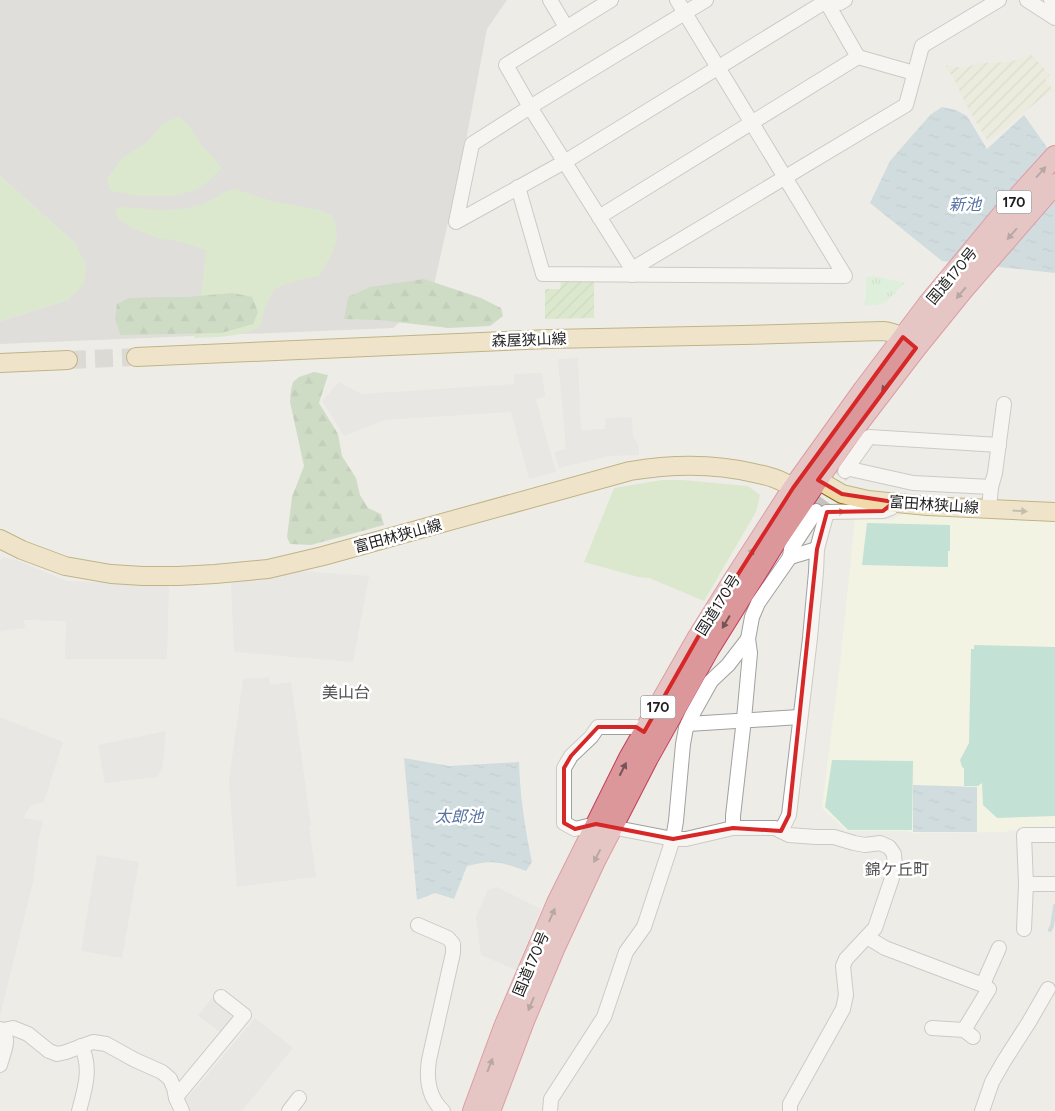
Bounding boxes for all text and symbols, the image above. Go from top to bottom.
one-way arrow [1035,166,1047,178]
road number: 170 [996,190,1032,213]
water label: 新池 [949,195,983,214]
one-way arrow [1006,227,1018,239]
street label: 国道170号 [923,244,981,308]
one-way arrow [955,287,966,300]
street label: 森屋狭山線 [491,330,567,350]
one-way arrow [881,380,892,393]
street label: 富田林狭山線 [888,493,980,517]
one-way arrow [1012,507,1028,515]
one-way arrow [830,508,846,516]
street label: 富田林狭山線 [352,516,444,556]
one-way arrow [745,547,755,561]
street label: 国道170号 [692,571,744,639]
one-way arrow [721,615,730,628]
district label: 美山台 [322,683,370,702]
road number: 170 [640,696,676,719]
one-way arrow [619,762,627,777]
water label: 太郎池 [435,807,485,826]
one-way arrow [593,849,601,863]
district label: 錦ケ丘町 [865,860,929,879]
one-way arrow [549,908,557,922]
street label: 国道170号 [509,929,553,999]
one-way arrow [526,997,534,1011]
one-way arrow [487,1058,494,1073]

